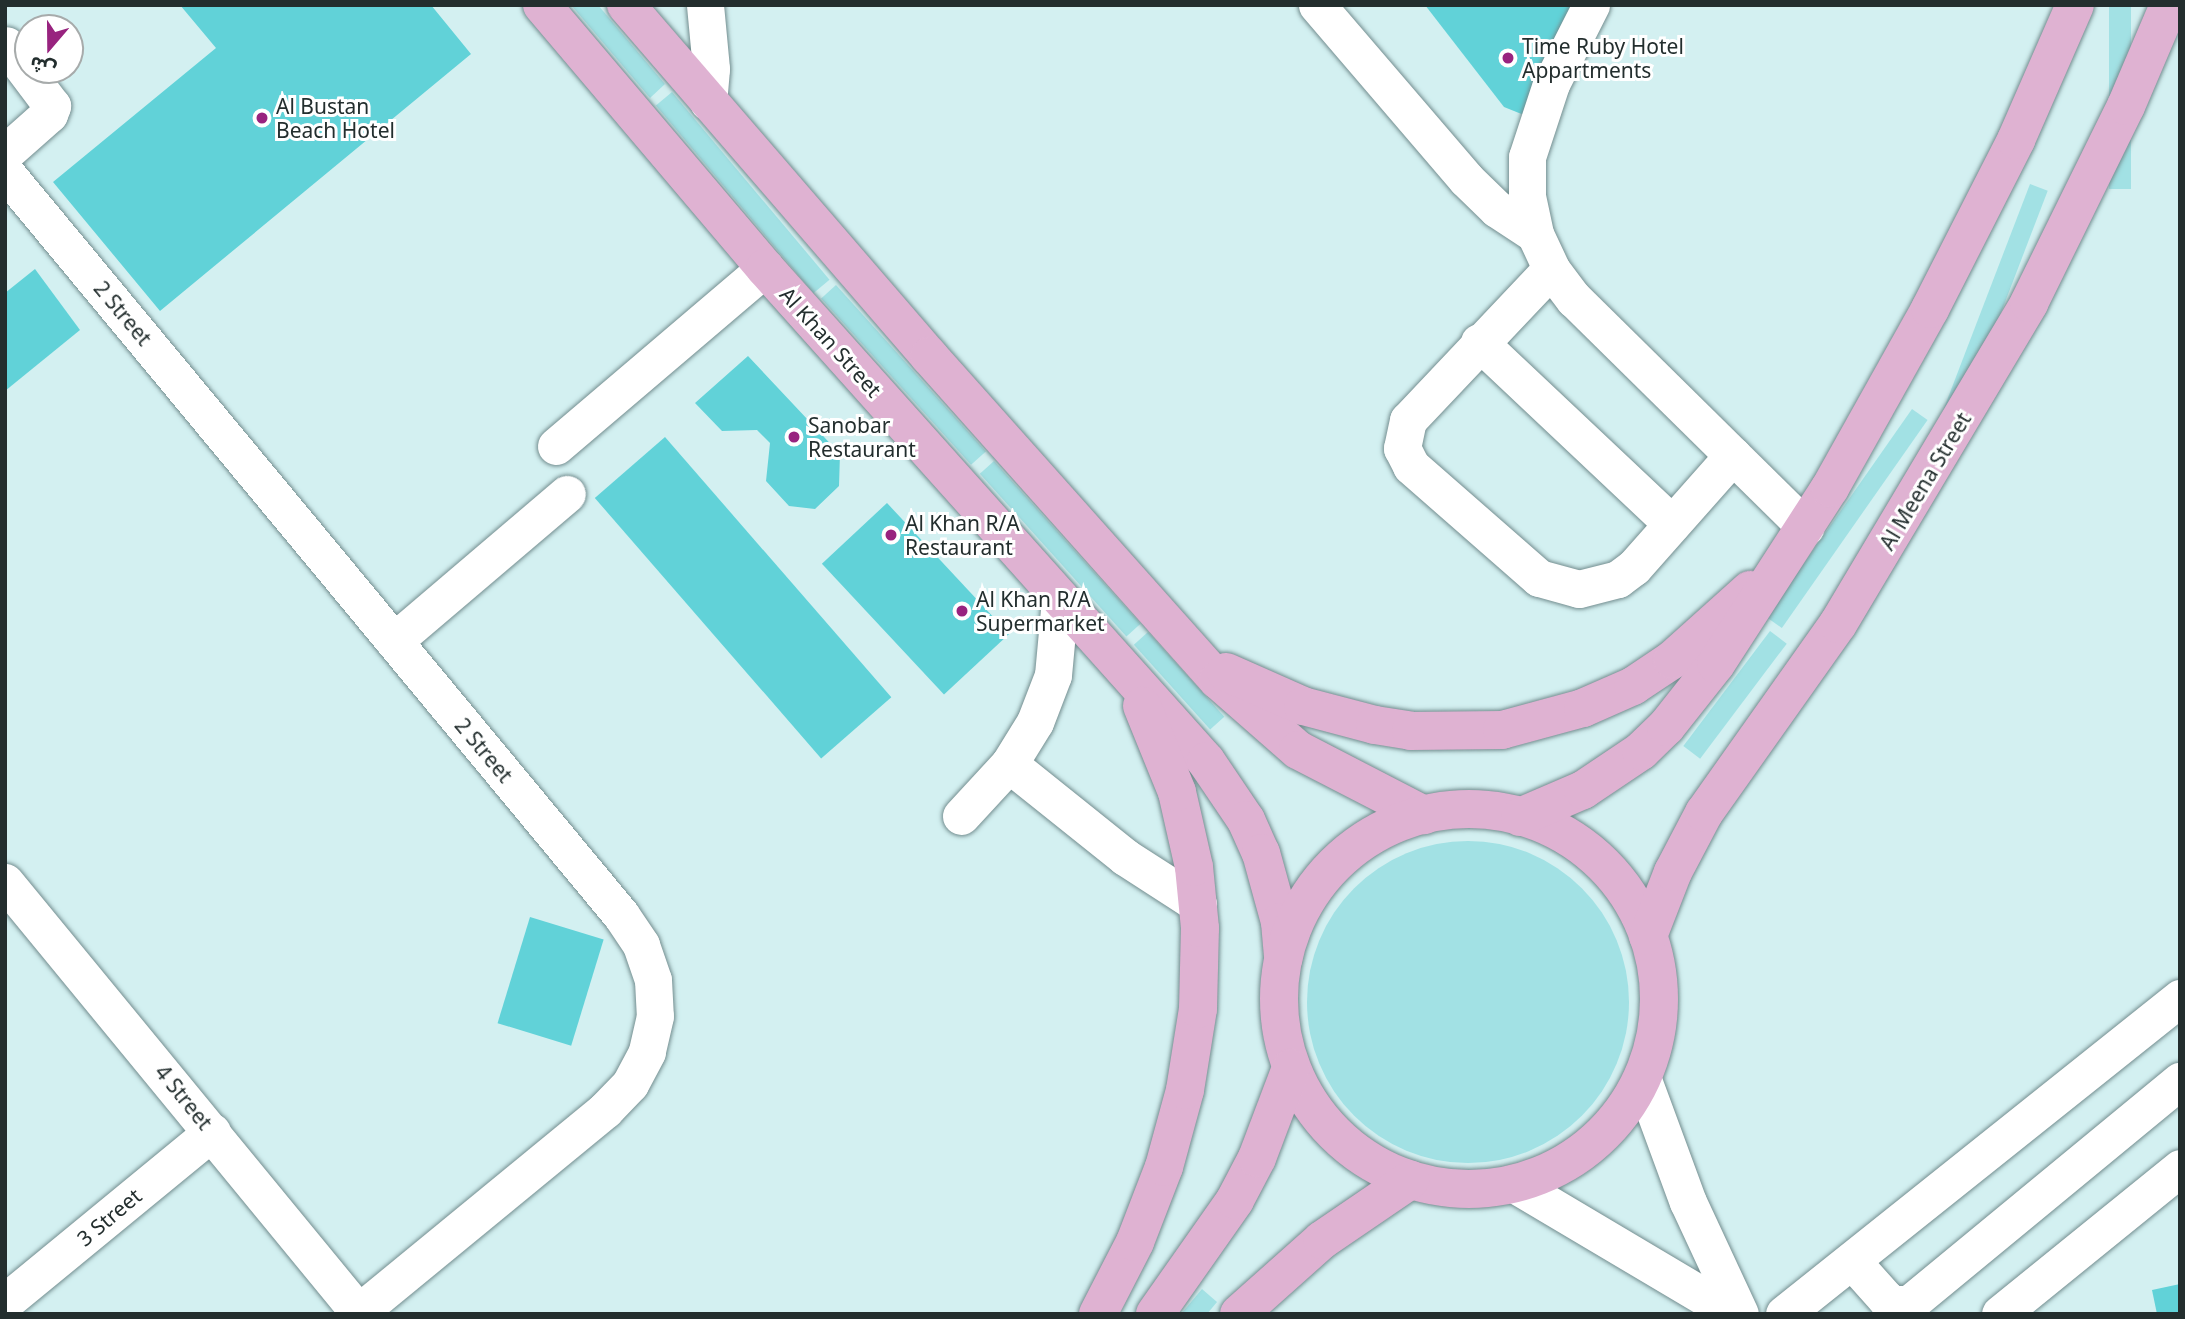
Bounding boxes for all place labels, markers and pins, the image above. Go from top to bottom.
place label: Time Ruby Hotel Appartments [1522,33,1684,83]
marker: Time Ruby Hotel Appartments [1500,50,1516,66]
place label: Al Bustan Beach Hotel [276,93,395,143]
marker: Al Bustan Beach Hotel [254,110,270,126]
place label: Sanobar Restaurant [808,412,916,462]
marker: Sanobar Restaurant [786,429,802,445]
place label: Al Khan R/A Restaurant [905,510,1020,560]
marker: Al Khan R/A Restaurant [883,527,899,543]
place label: Al Khan R/A Supermarket [976,586,1105,636]
marker: Al Khan R/A Supermarket [954,603,970,619]

